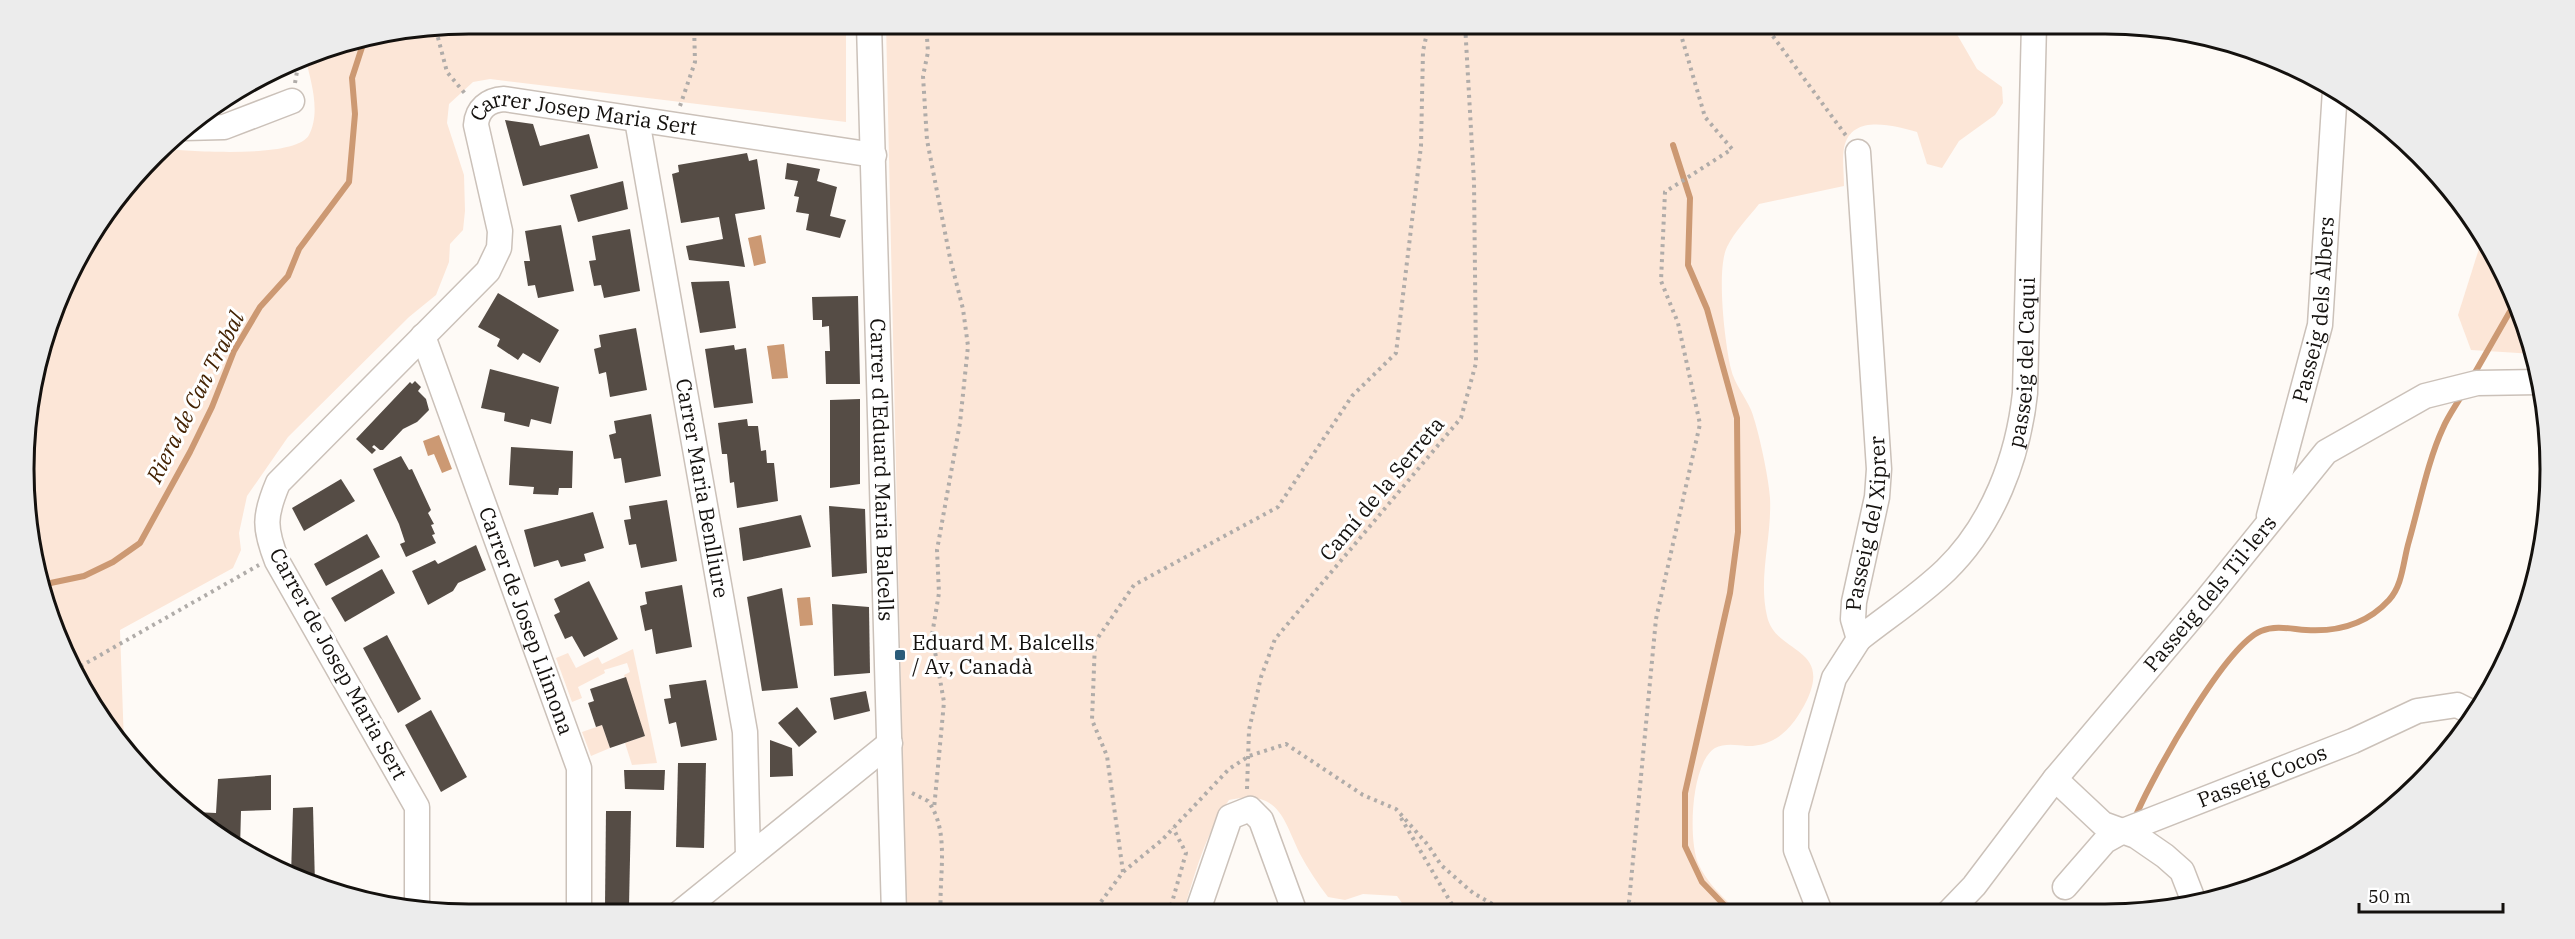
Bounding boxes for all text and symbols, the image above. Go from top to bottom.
text: Carrer Josep Maria Sert [463,84,699,141]
street label: Carrer Josep Maria Sert [476,116,708,142]
street label: Passeig dels Àlbers [2285,216,2340,406]
street label: passeig del Caqui [2000,277,2041,451]
water label: Riera de Can Trabal [139,306,251,488]
street label: Carrer d'Eduard Maria Balcells [864,318,901,622]
street label: Carrer Maria Benlliure [670,376,736,600]
street label: Camí de la Serreta [1313,410,1450,566]
street label: Passeig del Xiprer [1839,434,1892,612]
street label: Carrer de Josep Llimona [473,503,581,739]
street label: Passeig dels Til·lers [2137,509,2282,677]
street label: Carrer de Josep Maria Sert [263,543,414,784]
place label: Eduard M. Balcells / Av, Canadà [912,628,1095,680]
marker: Eduard M. Balcells / Av, Canadà [893,648,907,662]
street label: Passeig Cocos [2193,738,2331,814]
scale bar [2359,876,2503,914]
text: 50 m [2368,885,2411,908]

